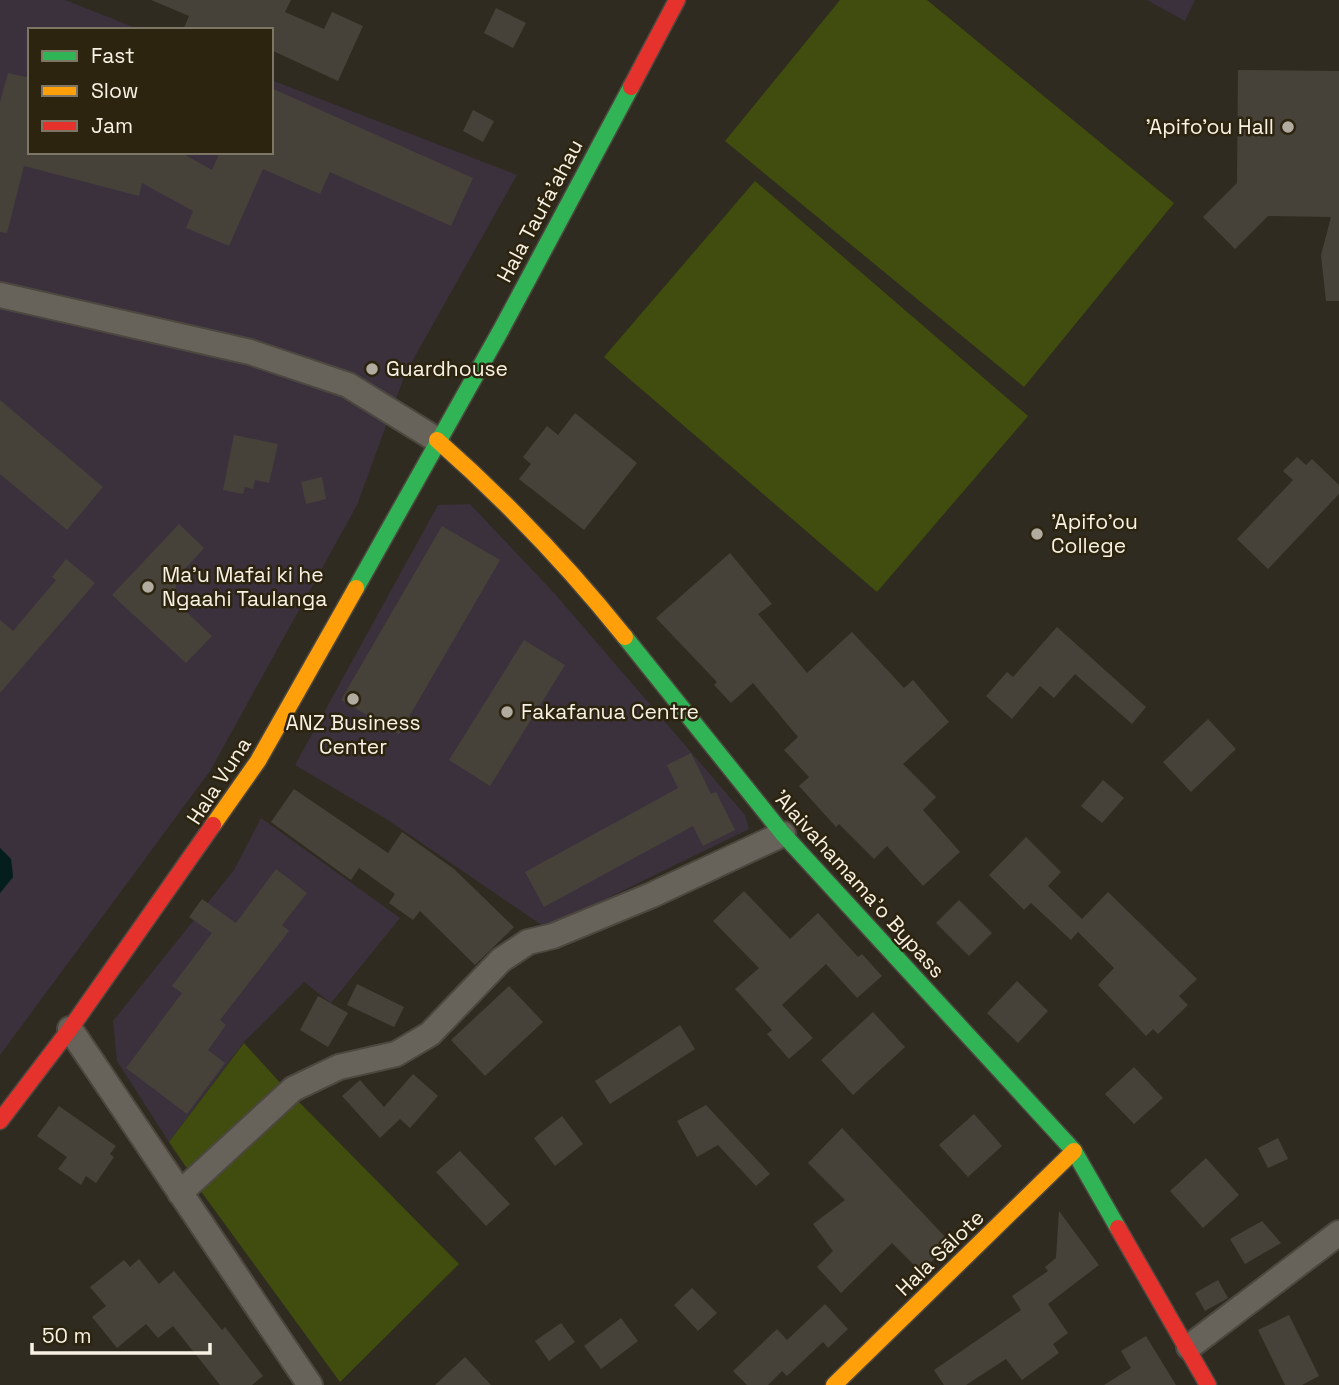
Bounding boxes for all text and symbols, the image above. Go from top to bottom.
legend [28,28,273,154]
text: Fast [91,42,135,69]
text: Slow [91,77,139,104]
text: Jam [91,112,133,139]
place label: 'Apifo'ou Hall [1146,113,1274,140]
marker: 'Apifo'ou Hall [1280,119,1296,135]
street label: Hala Taufa'ahau [491,135,589,287]
place label: Guardhouse [386,355,508,382]
marker: Guardhouse [364,361,380,377]
place label: 'Apifo'ou College [1051,508,1138,559]
marker: 'Apifo'ou College [1029,526,1045,542]
place label: Ma'u Mafai ki he Ngaahi Taulanga [162,561,327,612]
marker: Ma'u Mafai ki he Ngaahi Taulanga [140,579,156,595]
marker: ANZ Business Center [345,691,361,707]
place label: Fakafanua Centre [521,698,699,725]
marker: Fakafanua Centre [499,704,515,720]
place label: ANZ Business Center [285,709,421,760]
street label: Hala Vuna [180,732,257,830]
street label: 'Alaivahamama'o Bypass [768,784,951,983]
street label: Hala Sālote [890,1204,990,1302]
scale bar [32,1312,210,1356]
text: 50 m [42,1322,92,1349]

